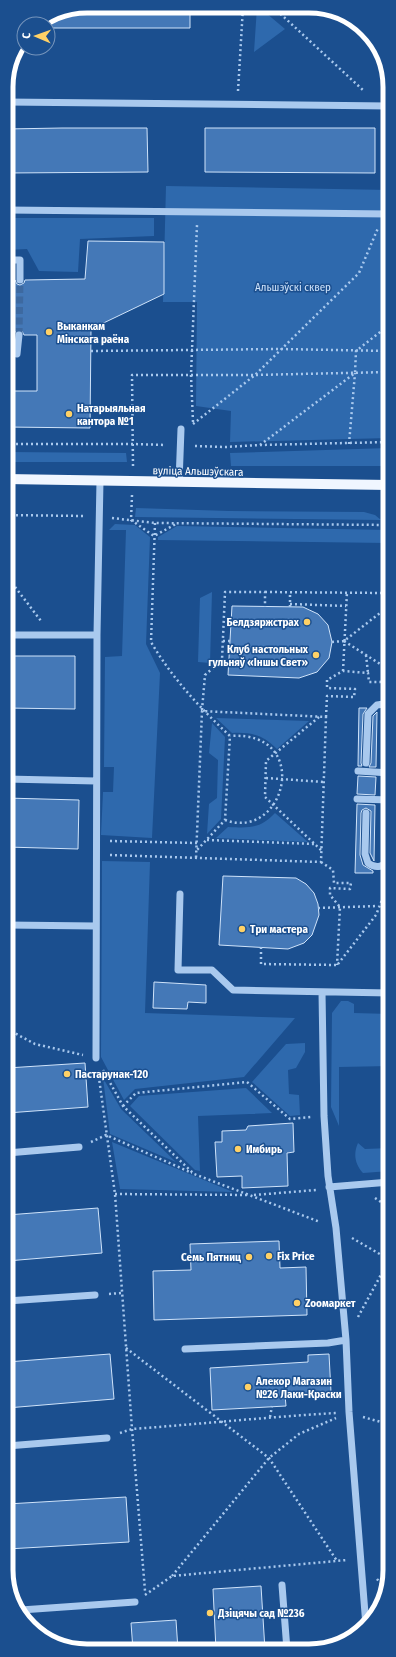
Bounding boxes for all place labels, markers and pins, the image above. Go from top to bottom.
place label: Выканкам Мінскага раёна [57,320,130,346]
marker: Выканкам Мінскага раёна [44,327,54,337]
place label: Натарыяльная кантора №1 [77,402,146,428]
marker: Натарыяльная кантора №1 [64,409,74,419]
place label: Белдзяржстрах [227,616,300,629]
marker: Белдзяржстрах [302,617,312,627]
place label: Клуб настольных гульняў «Іншы Свет» [208,643,309,669]
marker: Клуб настольных гульняў «Іншы Свет» [311,650,321,660]
place label: Три мастера [250,923,308,936]
marker: Три мастера [237,924,247,934]
place label: Пастарунак-120 [75,1068,148,1081]
marker: Пастарунак-120 [62,1069,72,1079]
place label: Имбирь [246,1143,283,1156]
marker: Имбирь [233,1144,243,1154]
place label: Fix Price [277,1250,315,1263]
place label: Семь Пятниц [181,1251,241,1264]
marker: Fix Price [264,1251,274,1261]
marker: Семь Пятниц [244,1252,254,1262]
place label: Zooмаркет [305,1297,356,1310]
marker: Zooмаркет [292,1298,302,1308]
place label: Алекор Магазин №26 Лаки-Краски [255,1375,342,1401]
marker: Алекор Магазин №26 Лаки-Краски [243,1382,253,1392]
place label: Дзіцячы сад №236 [217,1607,305,1620]
marker: Дзіцячы сад №236 [205,1608,215,1618]

